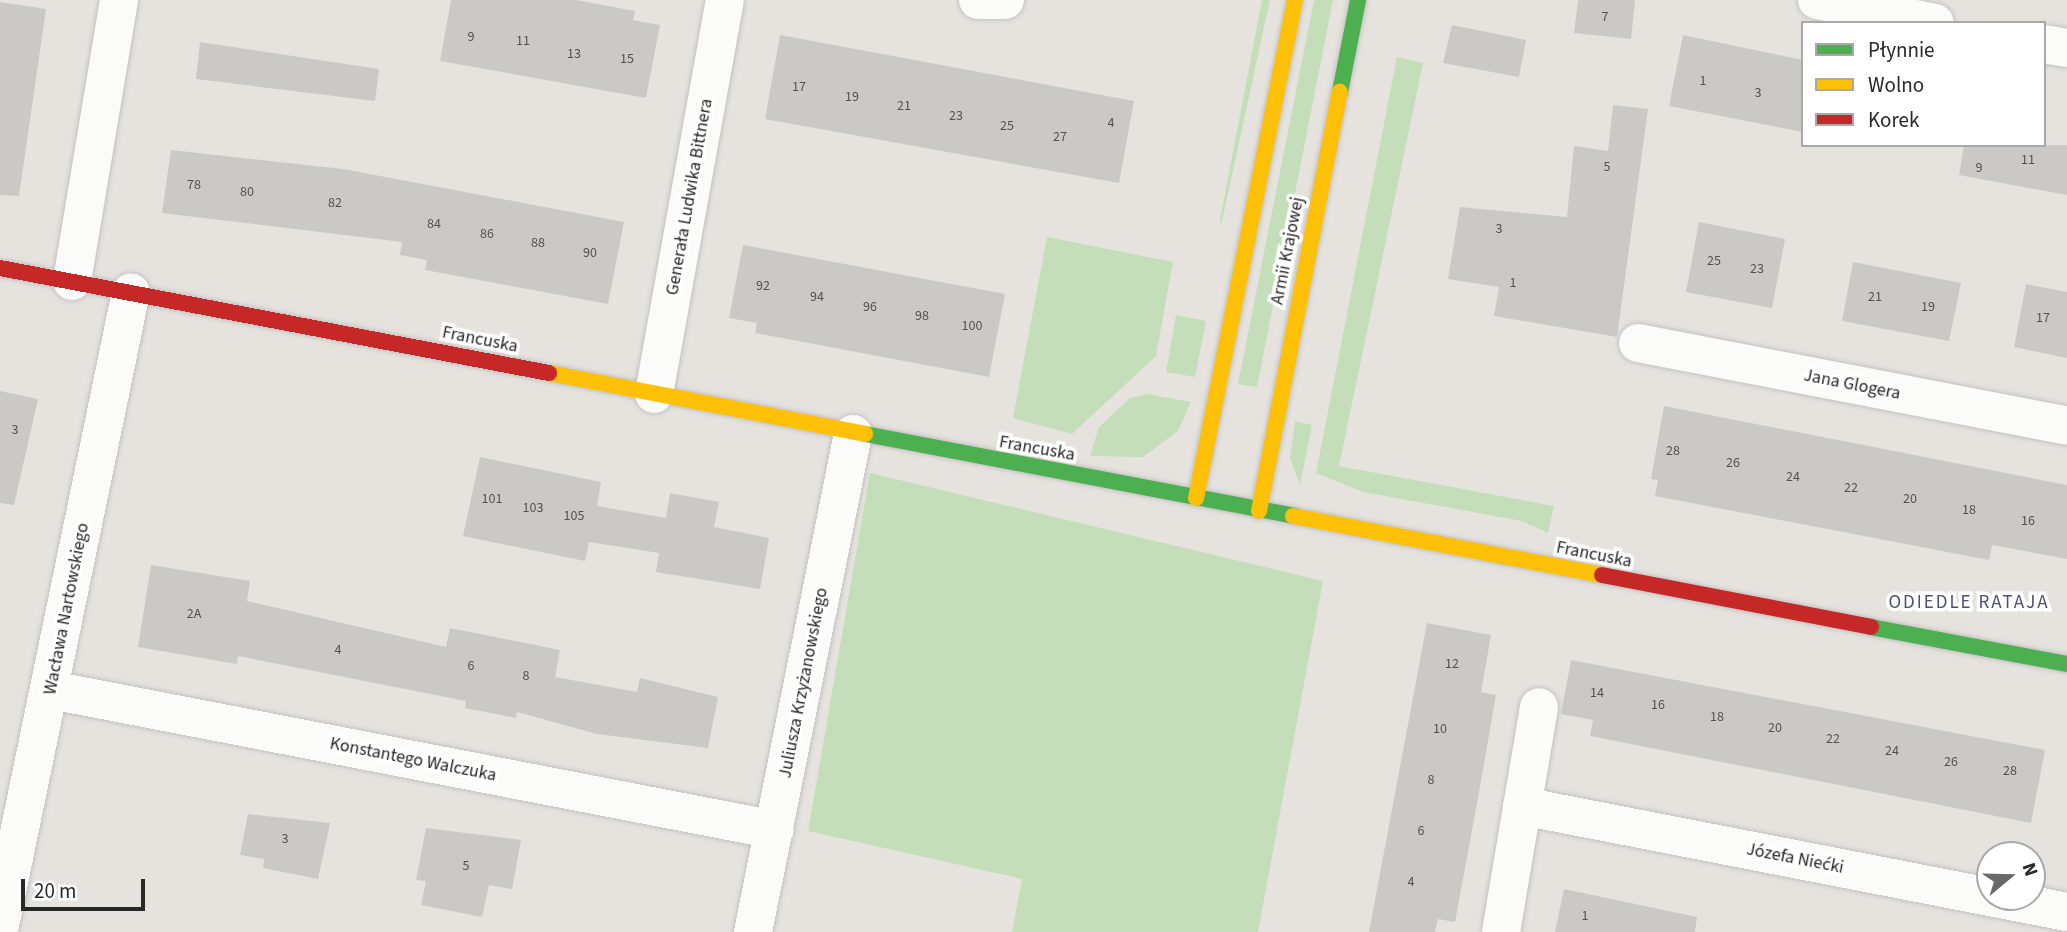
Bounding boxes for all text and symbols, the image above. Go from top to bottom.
house number: 7 [1602,9,1608,25]
legend [1801,21,2046,147]
house number: 9 [468,29,474,45]
house number: 11 [516,33,530,49]
text: Płynnie [1868,35,1935,65]
house number: 13 [567,46,581,62]
house number: 15 [620,51,634,67]
text: Wolno [1868,70,1924,100]
house number: 1 [1700,73,1706,89]
house number: 17 [792,79,806,95]
house number: 3 [1755,85,1761,101]
house number: 19 [845,89,859,105]
street label: Generała Ludwika Bittnera [662,97,718,297]
house number: 21 [897,98,911,114]
text: Korek [1868,105,1919,135]
house number: 23 [949,108,963,124]
house number: 4 [1108,115,1114,131]
house number: 25 [1000,118,1014,134]
house number: 27 [1053,129,1067,145]
house number: 11 [2021,152,2035,168]
house number: 5 [1604,159,1610,175]
house number: 9 [1976,160,1982,176]
house number: 78 [187,177,201,193]
house number: 80 [240,184,254,200]
house number: 82 [328,195,342,211]
street label: Armii Krajowej [1267,195,1309,307]
house number: 84 [427,216,441,232]
house number: 3 [1496,221,1502,237]
house number: 86 [480,226,494,242]
house number: 88 [531,235,545,251]
house number: 90 [583,245,597,261]
house number: 25 [1707,253,1721,269]
house number: 23 [1750,261,1764,277]
house number: 1 [1510,275,1516,291]
house number: 92 [756,278,770,294]
house number: 94 [810,289,824,305]
house number: 21 [1868,289,1882,305]
house number: 96 [863,299,877,315]
house number: 19 [1921,299,1935,315]
house number: 98 [915,308,929,324]
house number: 17 [2036,310,2050,326]
house number: 100 [962,318,982,334]
street label: Francuska [440,322,520,358]
street label: Jana Glogera [1802,365,1902,405]
house number: 3 [12,422,18,438]
street label: Francuska [997,432,1077,466]
house number: 28 [1666,443,1680,459]
house number: 26 [1726,455,1740,471]
house number: 24 [1786,469,1800,485]
house number: 22 [1844,480,1858,496]
house number: 101 [482,491,502,507]
house number: 20 [1903,491,1917,507]
house number: 103 [523,500,543,516]
house number: 18 [1962,502,1976,518]
house number: 105 [564,508,584,524]
house number: 16 [2021,513,2035,529]
street label: Wacława Nartowskiego [40,521,94,697]
street label: Francuska [1554,537,1634,573]
street label: Juliusza Krzyżanowskiego [775,586,833,780]
district label: ODIEDLE RATAJA [1890,592,2048,614]
house number: 2A [187,606,201,622]
house number: 4 [335,642,341,658]
house number: 12 [1445,656,1459,672]
house number: 6 [468,658,474,674]
house number: 8 [523,668,529,684]
house number: 14 [1590,685,1604,701]
house number: 16 [1651,697,1665,713]
house number: 18 [1710,709,1724,725]
house number: 20 [1768,720,1782,736]
house number: 10 [1433,721,1447,737]
house number: 22 [1826,731,1840,747]
street label: Konstantego Walczuka [328,733,498,787]
house number: 24 [1885,743,1899,759]
house number: 26 [1944,754,1958,770]
house number: 28 [2003,763,2017,779]
house number: 8 [1428,772,1434,788]
house number: 6 [1418,823,1424,839]
house number: 3 [282,831,288,847]
street label: Józefa Niećki [1744,839,1846,879]
north arrow [1976,841,2046,911]
house number: 5 [463,858,469,874]
text: N [2015,859,2044,880]
scale bar [24,866,149,910]
house number: 4 [1408,874,1414,890]
text: 20 m [34,876,76,906]
house number: 1 [1582,908,1588,924]

